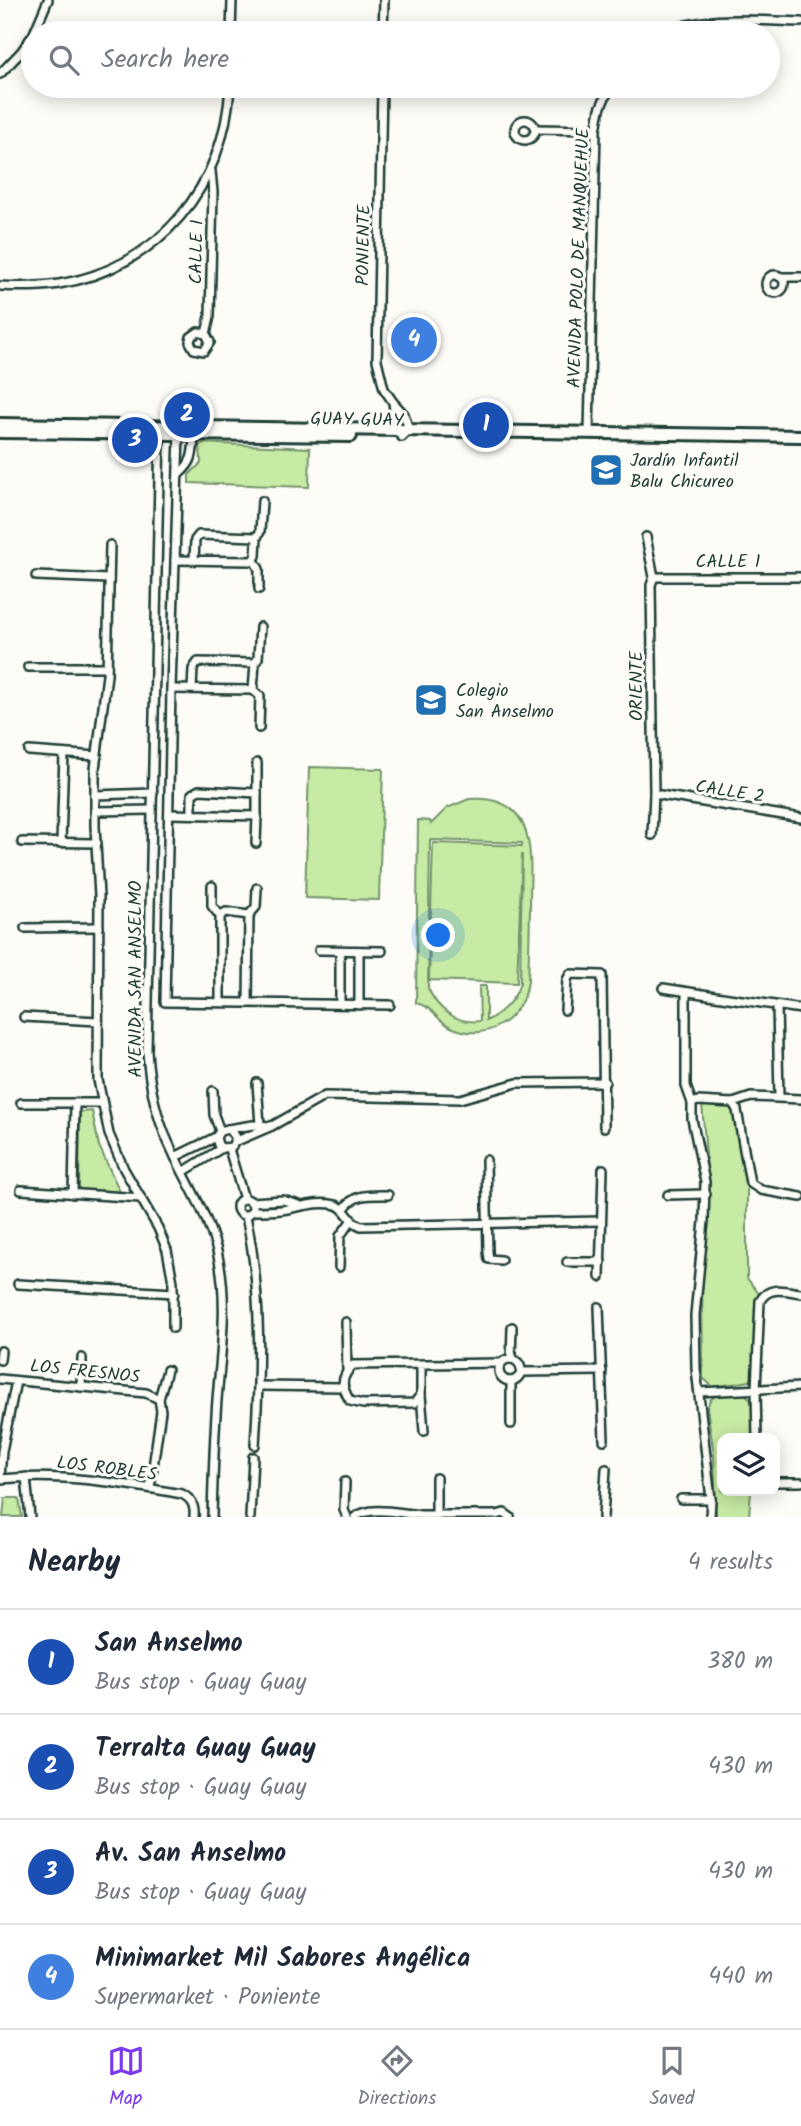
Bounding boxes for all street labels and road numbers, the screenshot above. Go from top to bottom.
street label: AVENIDA POLO DE MANQUEHUE [560,127,599,389]
street label: PONIENTE [349,204,380,286]
street label: CALLE 1 [182,219,213,285]
street label: GUAY GUAY [310,405,405,436]
street label: CALLE 1 [696,548,760,577]
street label: ORIENTE [623,651,652,721]
street label: CALLE 2 [693,773,766,812]
street label: AVENIDA SAN ANSELMO [122,881,151,1077]
street label: LOS FRESNOS [28,1352,142,1393]
street label: LOS ROBLES [55,1449,159,1490]

